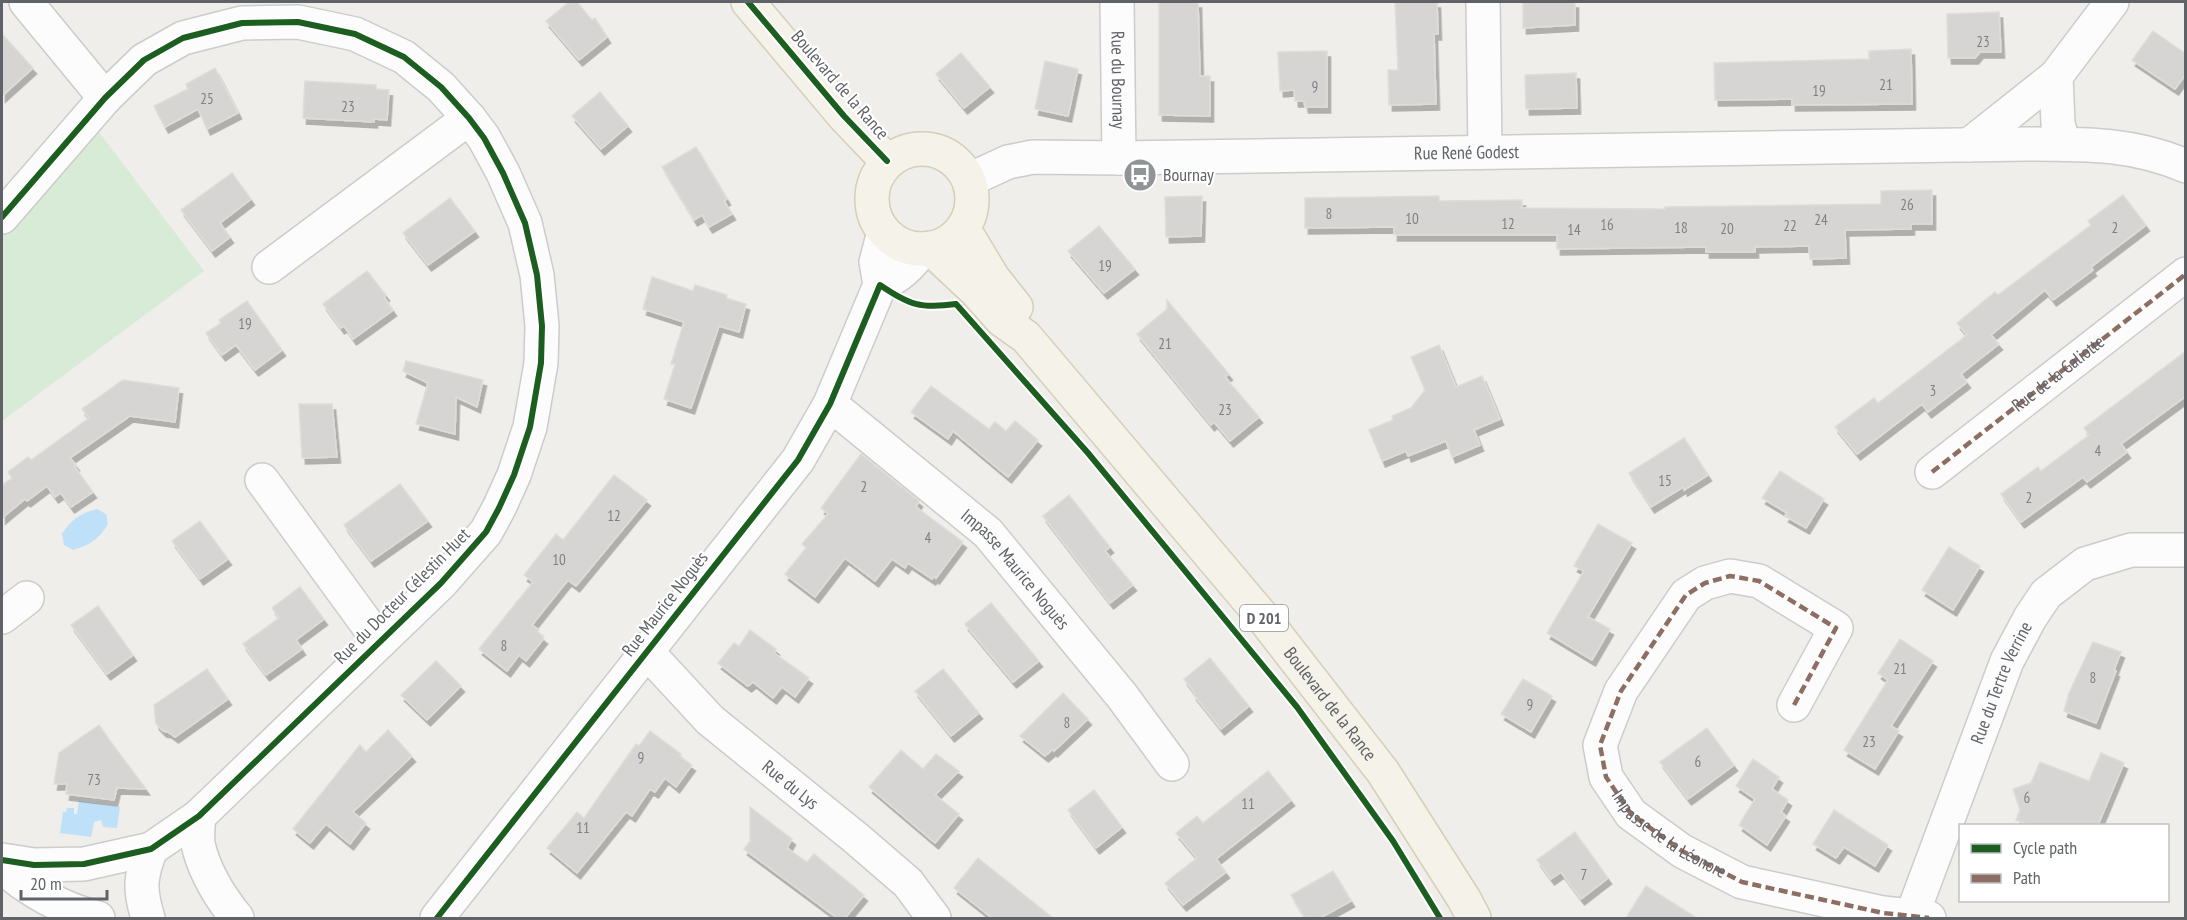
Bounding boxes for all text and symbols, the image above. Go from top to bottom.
street label: Boulevard de la Rance [787,25,894,144]
street label: Rue du Bournay [1106,31,1131,129]
house number: 23 [1976,32,1990,51]
house number: 21 [1879,75,1893,94]
house number: 9 [1312,77,1318,96]
house number: 19 [1812,81,1826,100]
house number: 25 [200,89,214,108]
house number: 23 [341,97,355,116]
street label: Rue René Godest [1414,140,1519,164]
bus stop icon: Bournay [1122,157,1158,193]
place label: Bournay [1163,163,1214,186]
house number: 26 [1900,195,1914,214]
house number: 8 [1326,204,1332,223]
house number: 10 [1405,209,1419,228]
house number: 24 [1814,210,1828,229]
house number: 12 [1501,214,1515,233]
house number: 16 [1600,215,1614,234]
house number: 22 [1783,216,1797,235]
house number: 18 [1674,218,1688,237]
house number: 2 [2112,218,2118,237]
house number: 20 [1720,219,1734,238]
house number: 14 [1567,220,1581,239]
house number: 19 [1098,256,1112,275]
house number: 19 [238,314,252,333]
street label: Rue de la Galiotte [2007,330,2109,416]
house number: 21 [1158,334,1172,353]
house number: 3 [1930,381,1936,400]
house number: 23 [1218,400,1232,419]
house number: 4 [2095,441,2102,460]
house number: 15 [1658,471,1672,490]
house number: 2 [861,477,867,496]
house number: 2 [2026,488,2032,507]
street label: Impasse Maurice Noguès [956,504,1075,634]
house number: 12 [607,506,621,525]
street label: Rue du Docteur Célestin Huet [329,523,474,668]
house number: 4 [925,528,932,547]
street label: Rue Maurice Noguès [616,547,713,661]
house number: 10 [552,550,566,569]
road number: D 201 [1240,605,1288,631]
street label: Rue du Tertre Verrine [1965,618,2037,747]
house number: 8 [501,636,507,655]
street label: Boulevard de la Rance [1279,642,1382,765]
house number: 21 [1893,659,1907,678]
house number: 8 [2090,668,2096,687]
house number: 9 [1527,695,1533,714]
house number: 8 [1064,713,1070,732]
house number: 23 [1862,732,1876,751]
house number: 9 [638,748,644,767]
house number: 6 [1695,752,1702,771]
street label: Rue du Lys [758,755,824,814]
house number: 73 [87,770,101,789]
street label: Impasse de la Léonore [1607,785,1731,883]
house number: 6 [2024,788,2031,807]
house number: 11 [1241,794,1255,813]
house number: 11 [576,818,590,837]
legend [1959,824,2169,902]
text: Cycle path [2013,836,2077,859]
scale bar [21,863,106,901]
house number: 7 [1581,865,1587,884]
text: Path [2013,866,2041,889]
text: 20 m [30,872,62,895]

